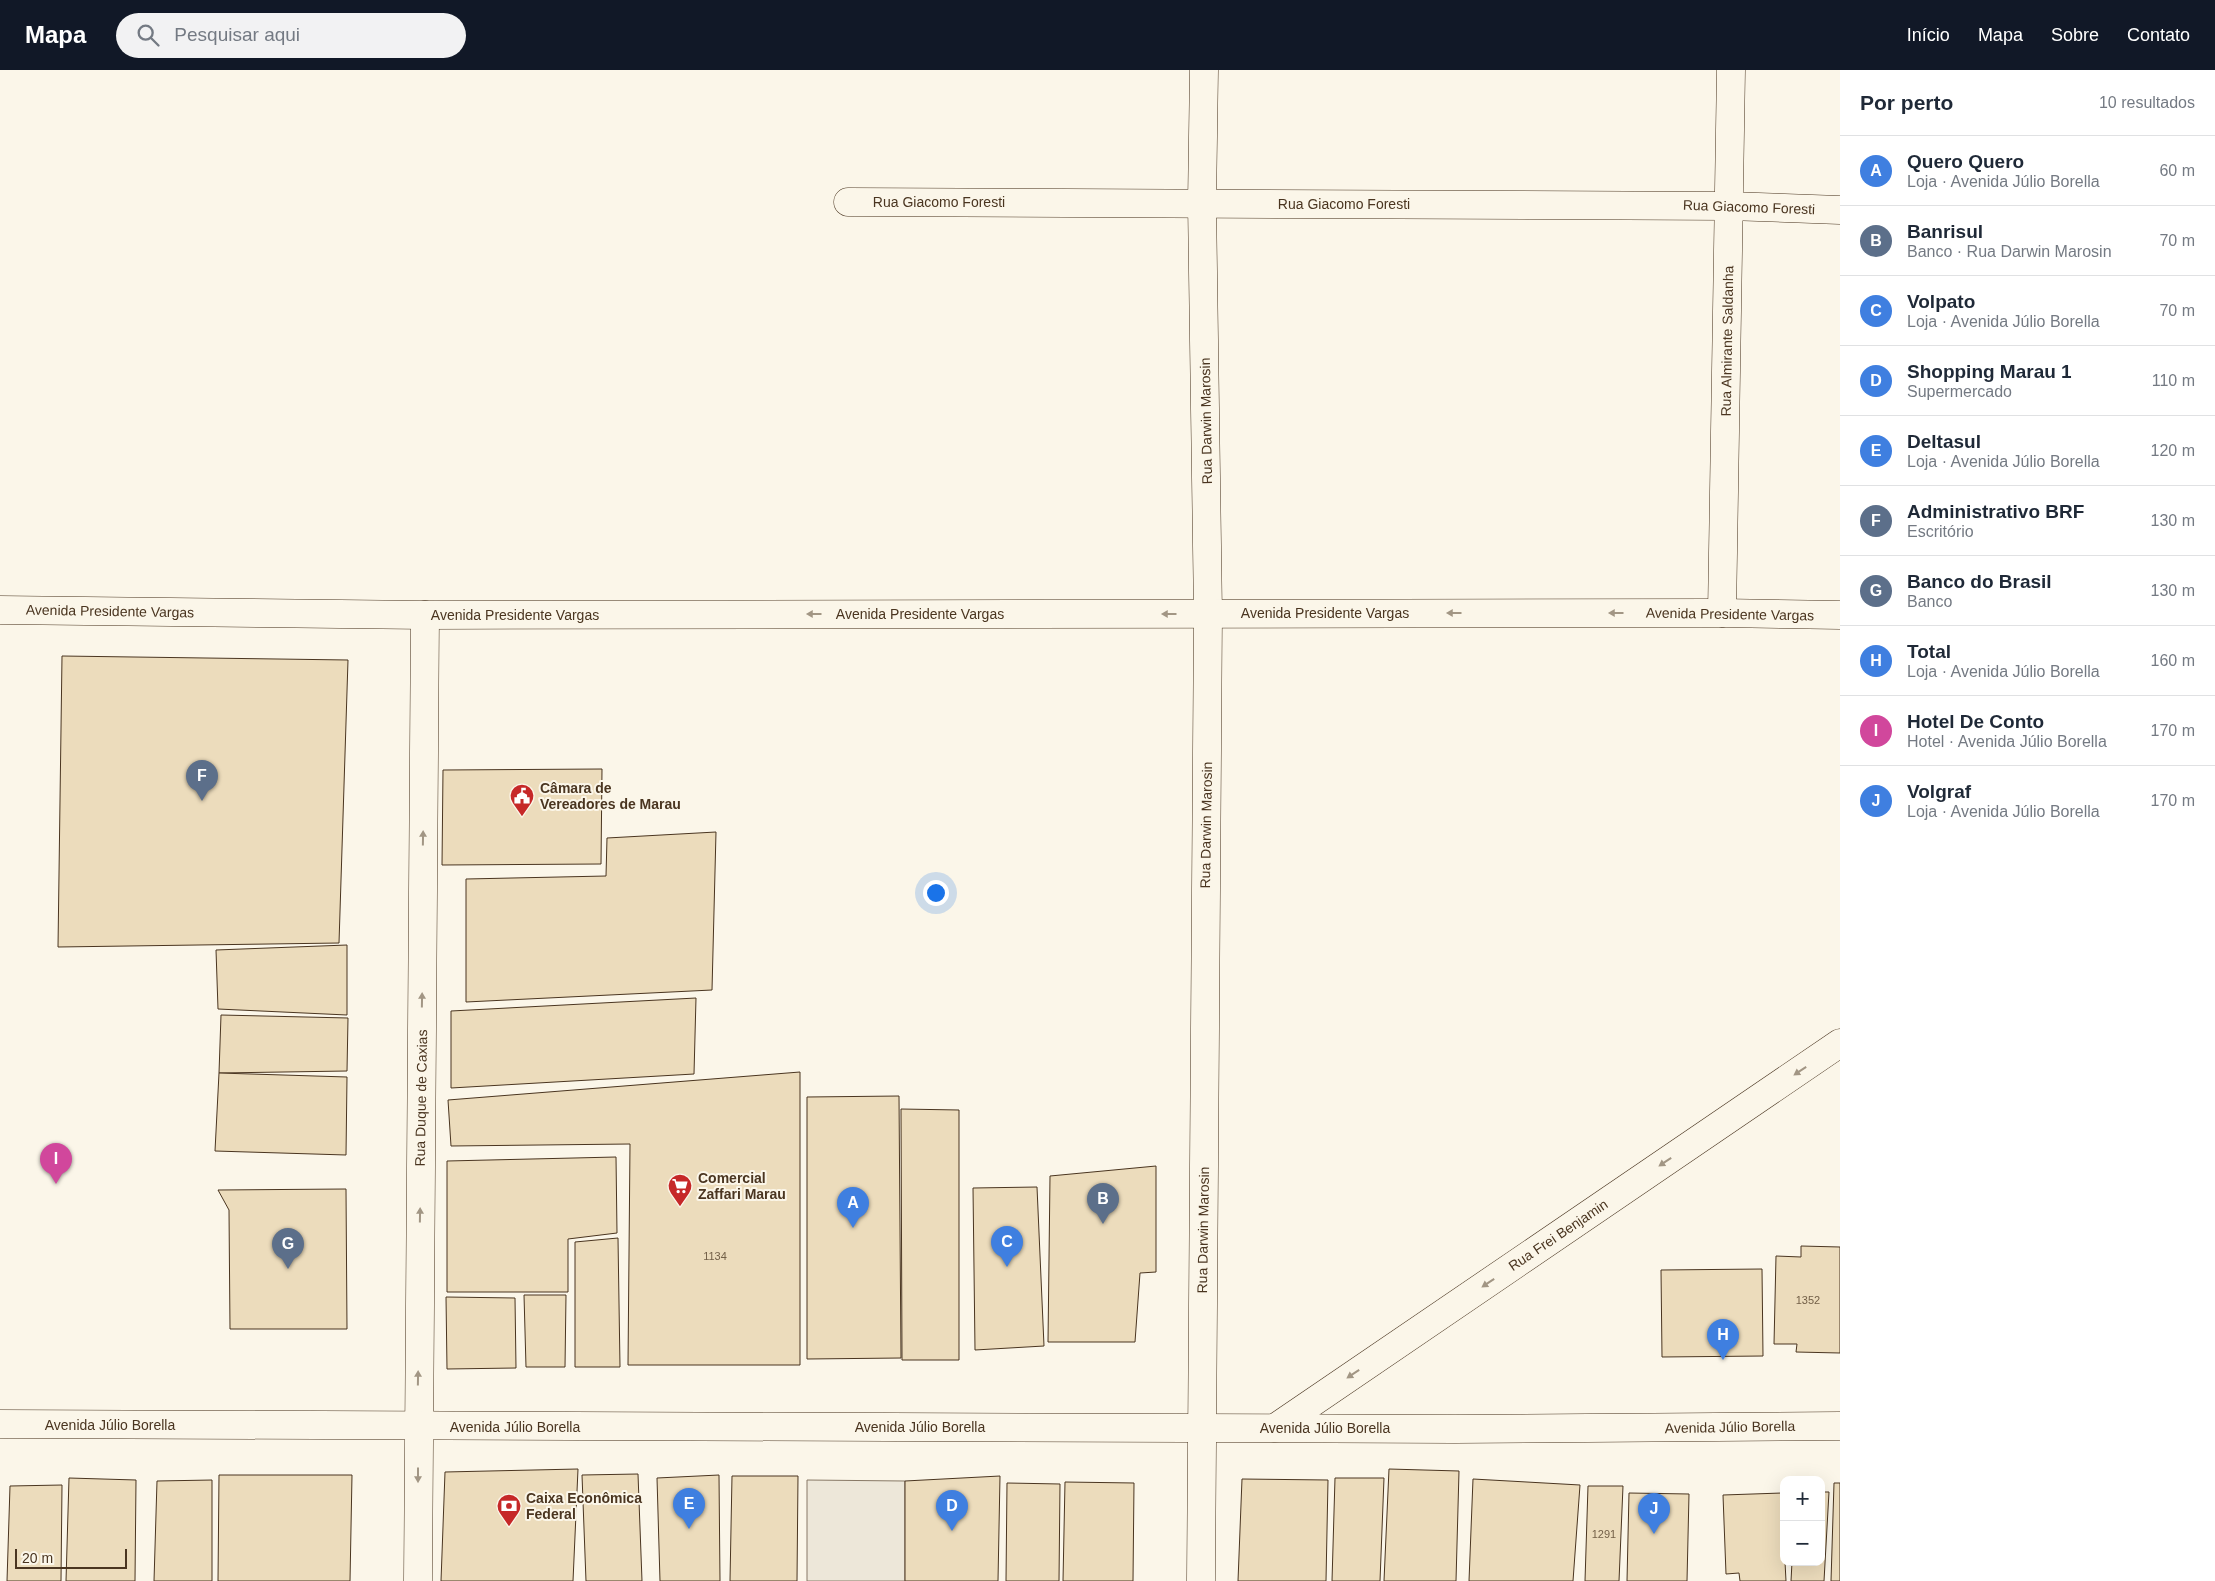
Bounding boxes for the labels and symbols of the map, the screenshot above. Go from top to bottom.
street label: Rua Giacomo Foresti [873,194,1005,210]
street label: Rua Giacomo Foresti [1278,196,1410,212]
street label: Rua Giacomo Foresti [1683,197,1815,217]
street label: Rua Almirante Saldanha [1718,265,1736,417]
street label: Rua Darwin Marosin [1197,357,1215,485]
street label: Avenida Presidente Vargas [26,602,194,620]
street label: Avenida Presidente Vargas [1241,605,1409,621]
street label: Avenida Presidente Vargas [1646,605,1814,623]
street label: Avenida Presidente Vargas [836,606,1004,622]
street label: Avenida Presidente Vargas [431,607,599,623]
one-way arrow [1446,609,1462,617]
one-way arrow [1608,609,1624,617]
one-way arrow [806,610,822,618]
one-way arrow [1161,610,1177,618]
pin: F [186,760,218,801]
street label: Rua Darwin Marosin [1197,761,1215,889]
place label: Câmara de Vereadores de Marau [540,780,681,812]
public building icon: Câmara de Vereadores de Marau [509,783,535,817]
one-way arrow [419,830,427,846]
your location [923,880,949,906]
one-way arrow [418,992,426,1008]
street label: Rua Duque de Caxias [412,1029,430,1167]
one-way arrow [1793,1066,1806,1076]
pin: I [40,1143,72,1184]
one-way arrow [1659,1157,1672,1167]
street label: Rua Darwin Marosin [1194,1166,1212,1294]
place label: Comercial Zaffari Marau [698,1170,786,1202]
supermarket icon: Comercial Zaffari Marau [667,1173,693,1207]
pin: B [1087,1183,1119,1224]
pin: A [837,1187,869,1228]
street label: Rua Frei Benjamin [1505,1196,1611,1274]
one-way arrow [416,1207,424,1223]
pin: C [991,1226,1023,1267]
pin: G [272,1228,304,1269]
house number: 1134 [703,1250,727,1262]
one-way arrow [1481,1278,1494,1288]
house number: 1352 [1796,1294,1820,1306]
pin: H [1707,1319,1739,1360]
one-way arrow [414,1370,422,1386]
one-way arrow [1346,1370,1360,1379]
street label: Avenida Júlio Borella [45,1417,175,1433]
street label: Avenida Júlio Borella [1665,1418,1796,1436]
street label: Avenida Júlio Borella [450,1419,580,1435]
street label: Avenida Júlio Borella [855,1419,985,1435]
street label: Avenida Júlio Borella [1260,1420,1390,1436]
one-way arrow [414,1468,422,1484]
pin: E [673,1488,705,1529]
place label: Caixa Econômica Federal [526,1490,642,1522]
pin: D [936,1490,968,1531]
bank icon: Caixa Econômica Federal [496,1493,522,1527]
pin: J [1638,1493,1670,1534]
house number: 1291 [1592,1528,1616,1540]
scale bar [15,1546,128,1569]

